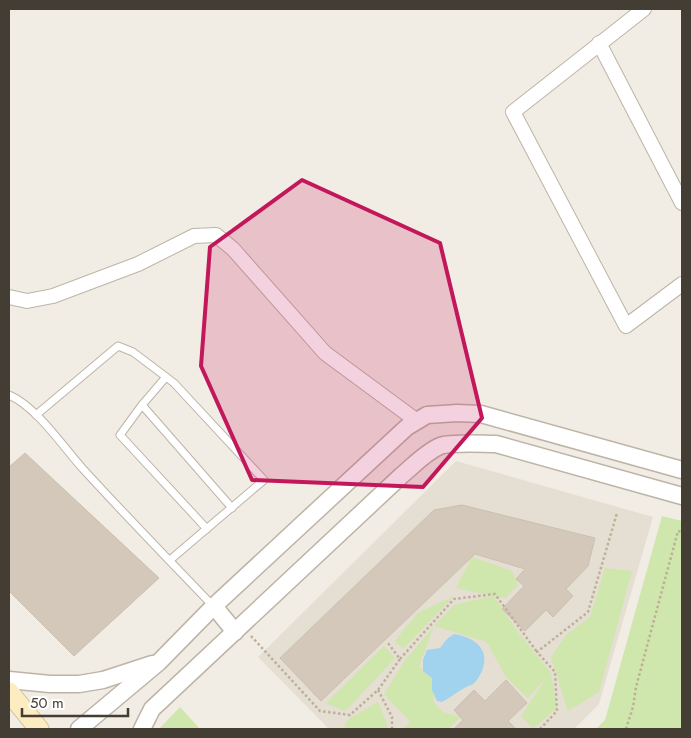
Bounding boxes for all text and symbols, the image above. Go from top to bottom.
scale bar [22,686,129,718]
text: 50 m [30,692,64,714]

